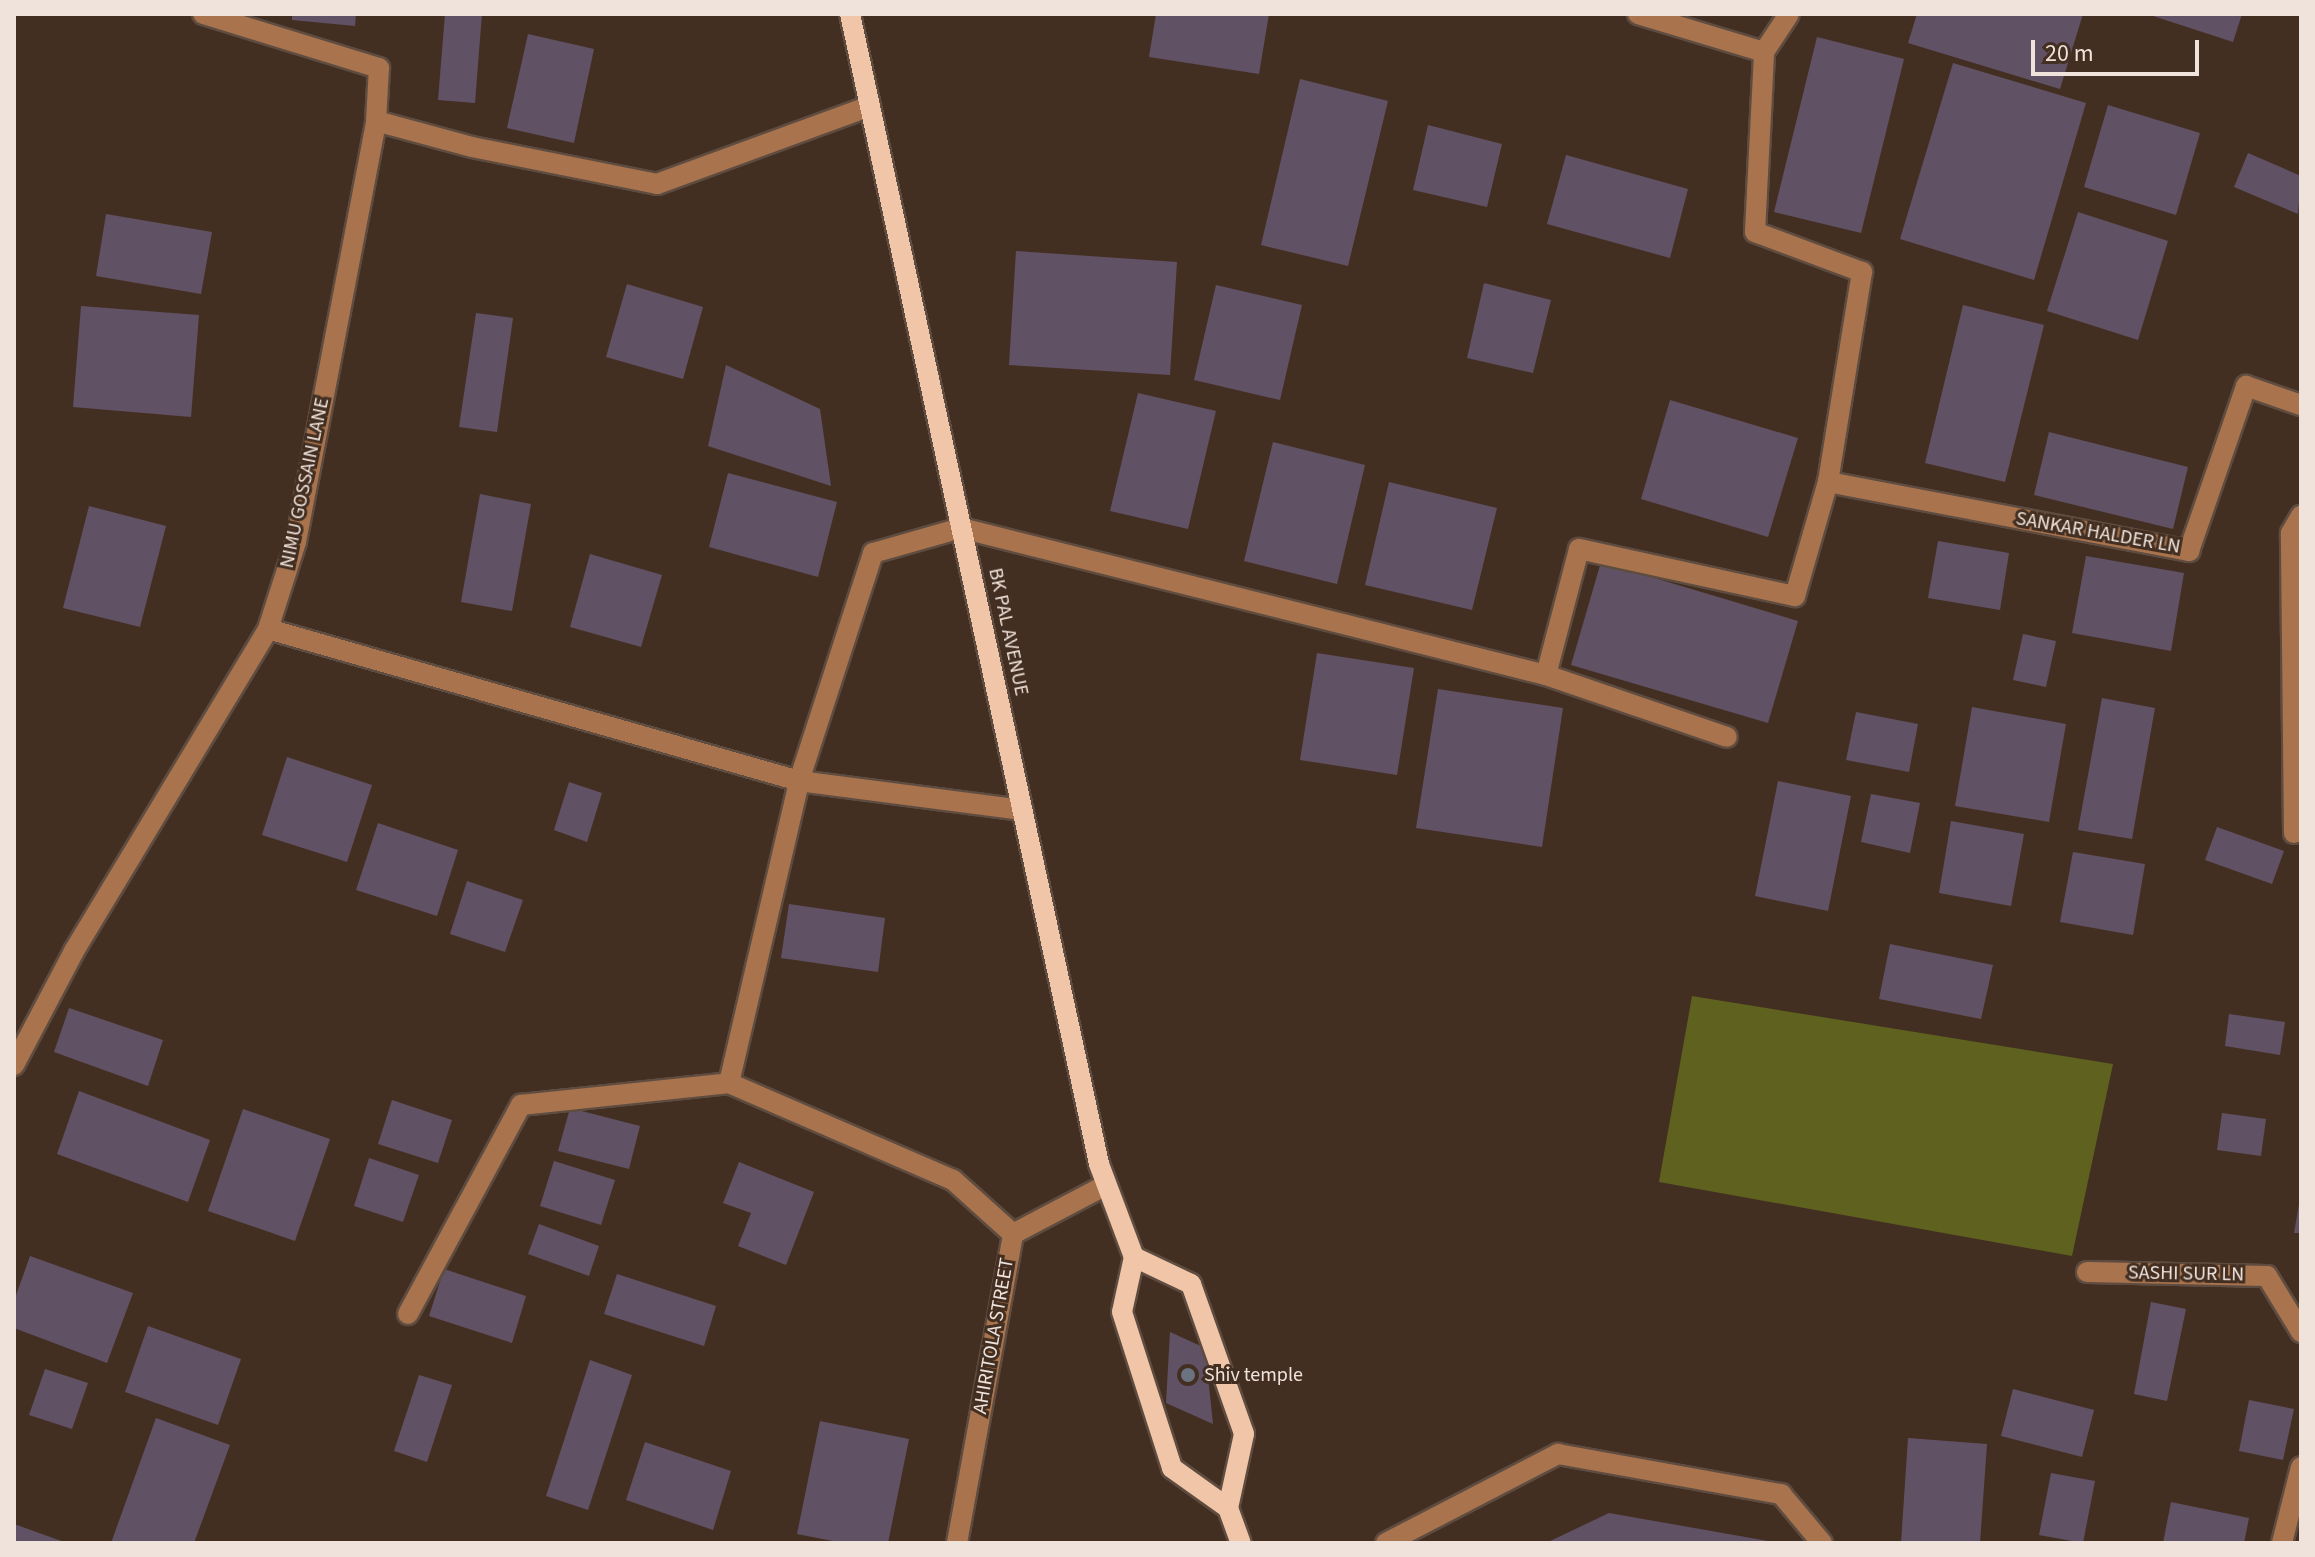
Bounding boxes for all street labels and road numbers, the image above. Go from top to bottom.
street label: NIMU GOSSAIN LANE [275,396,335,570]
street label: SANKAR HALDER LN [2014,507,2182,559]
street label: BK PAL AVENUE [983,566,1033,698]
street label: AHIRITOLA STREET [968,1256,1020,1416]
street label: SASHI SUR LN [2128,1261,2244,1287]

